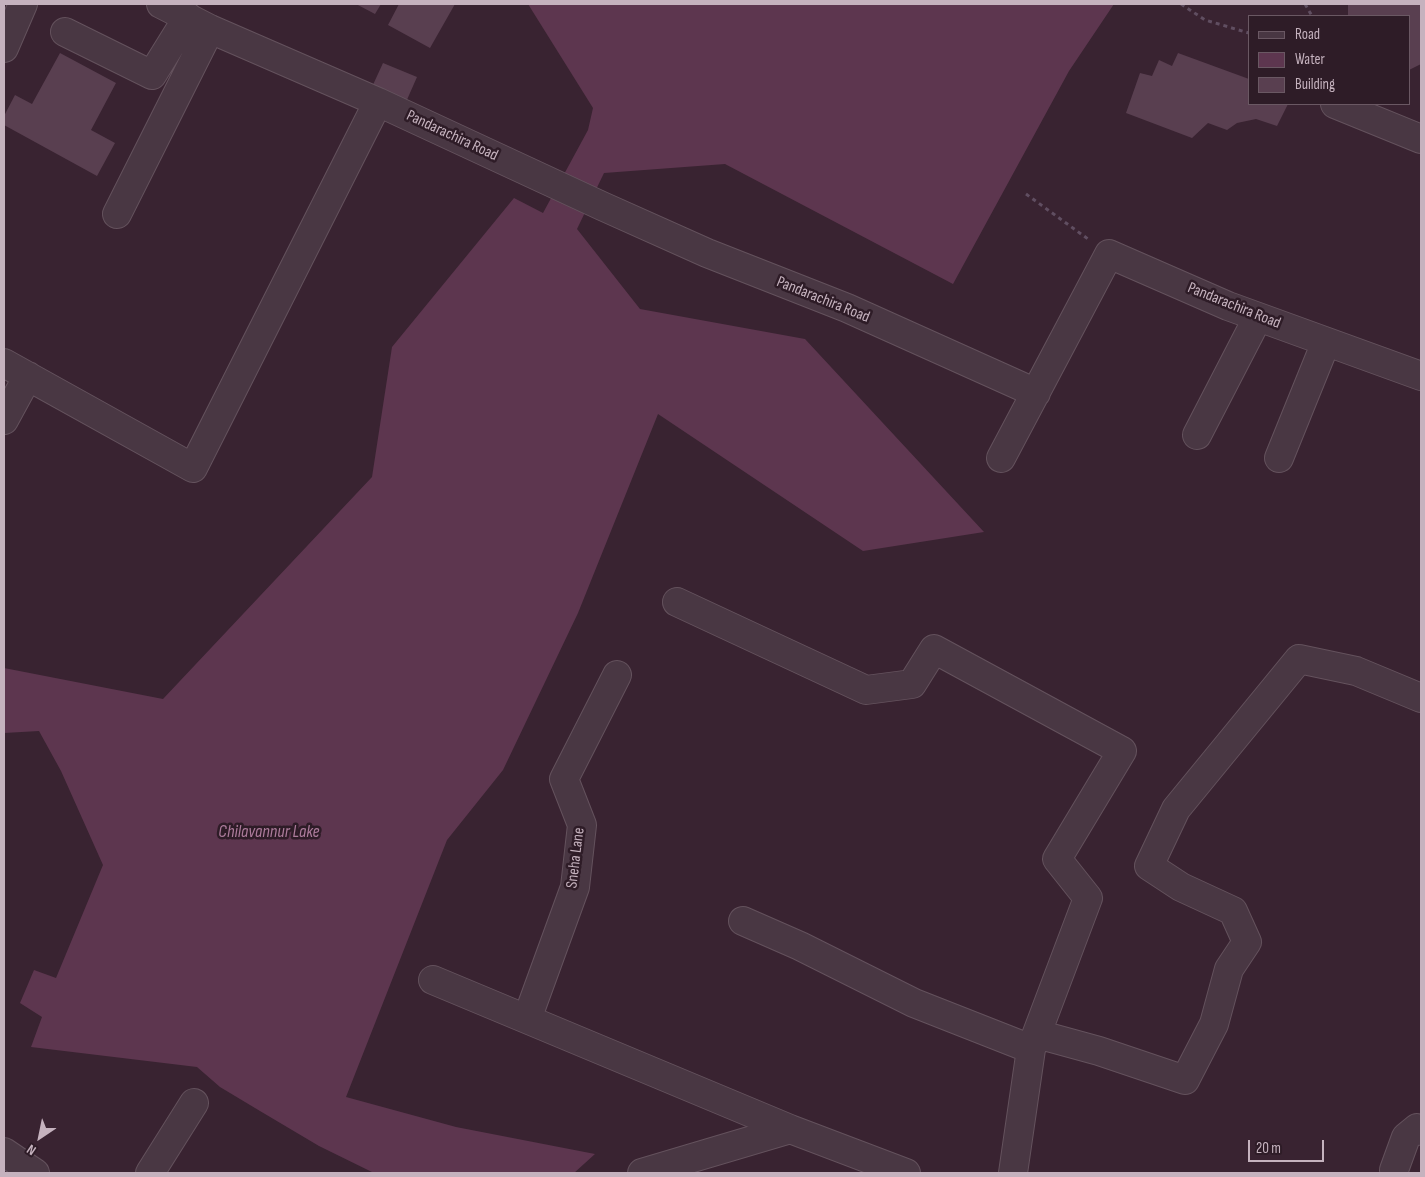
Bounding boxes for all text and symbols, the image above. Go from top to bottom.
legend [1248,15,1410,105]
text: Road [1295,25,1320,44]
text: Water [1295,50,1325,69]
text: Building [1295,75,1335,94]
street label: Pandarachira Road [403,106,501,166]
street label: Pandarachira Road [774,273,872,327]
street label: Pandarachira Road [1185,279,1283,333]
water label: Chilavannur Lake [218,821,320,843]
street label: Sneha Lane [563,827,589,889]
north arrow [15,1112,65,1162]
scale bar [1250,1130,1326,1162]
text: 20 m [1256,1139,1281,1158]
text: N [23,1141,39,1159]

